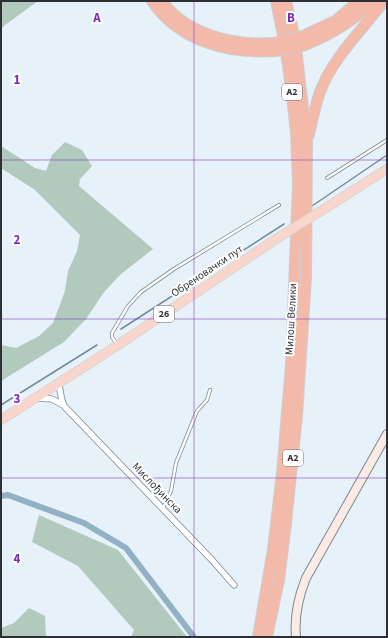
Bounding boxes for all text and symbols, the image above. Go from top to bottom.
text: A [92,9,101,27]
text: B [287,9,295,27]
text: 1 [14,71,21,89]
road number: A2 [282,84,302,100]
text: 2 [14,231,21,249]
street label: Обреновачки пут [168,241,246,301]
street label: Милош Велики [282,283,300,355]
road number: 26 [154,306,174,322]
text: 3 [14,390,21,408]
road number: A2 [283,450,303,466]
street label: Мислођинска [129,459,185,517]
text: 4 [14,550,21,568]

